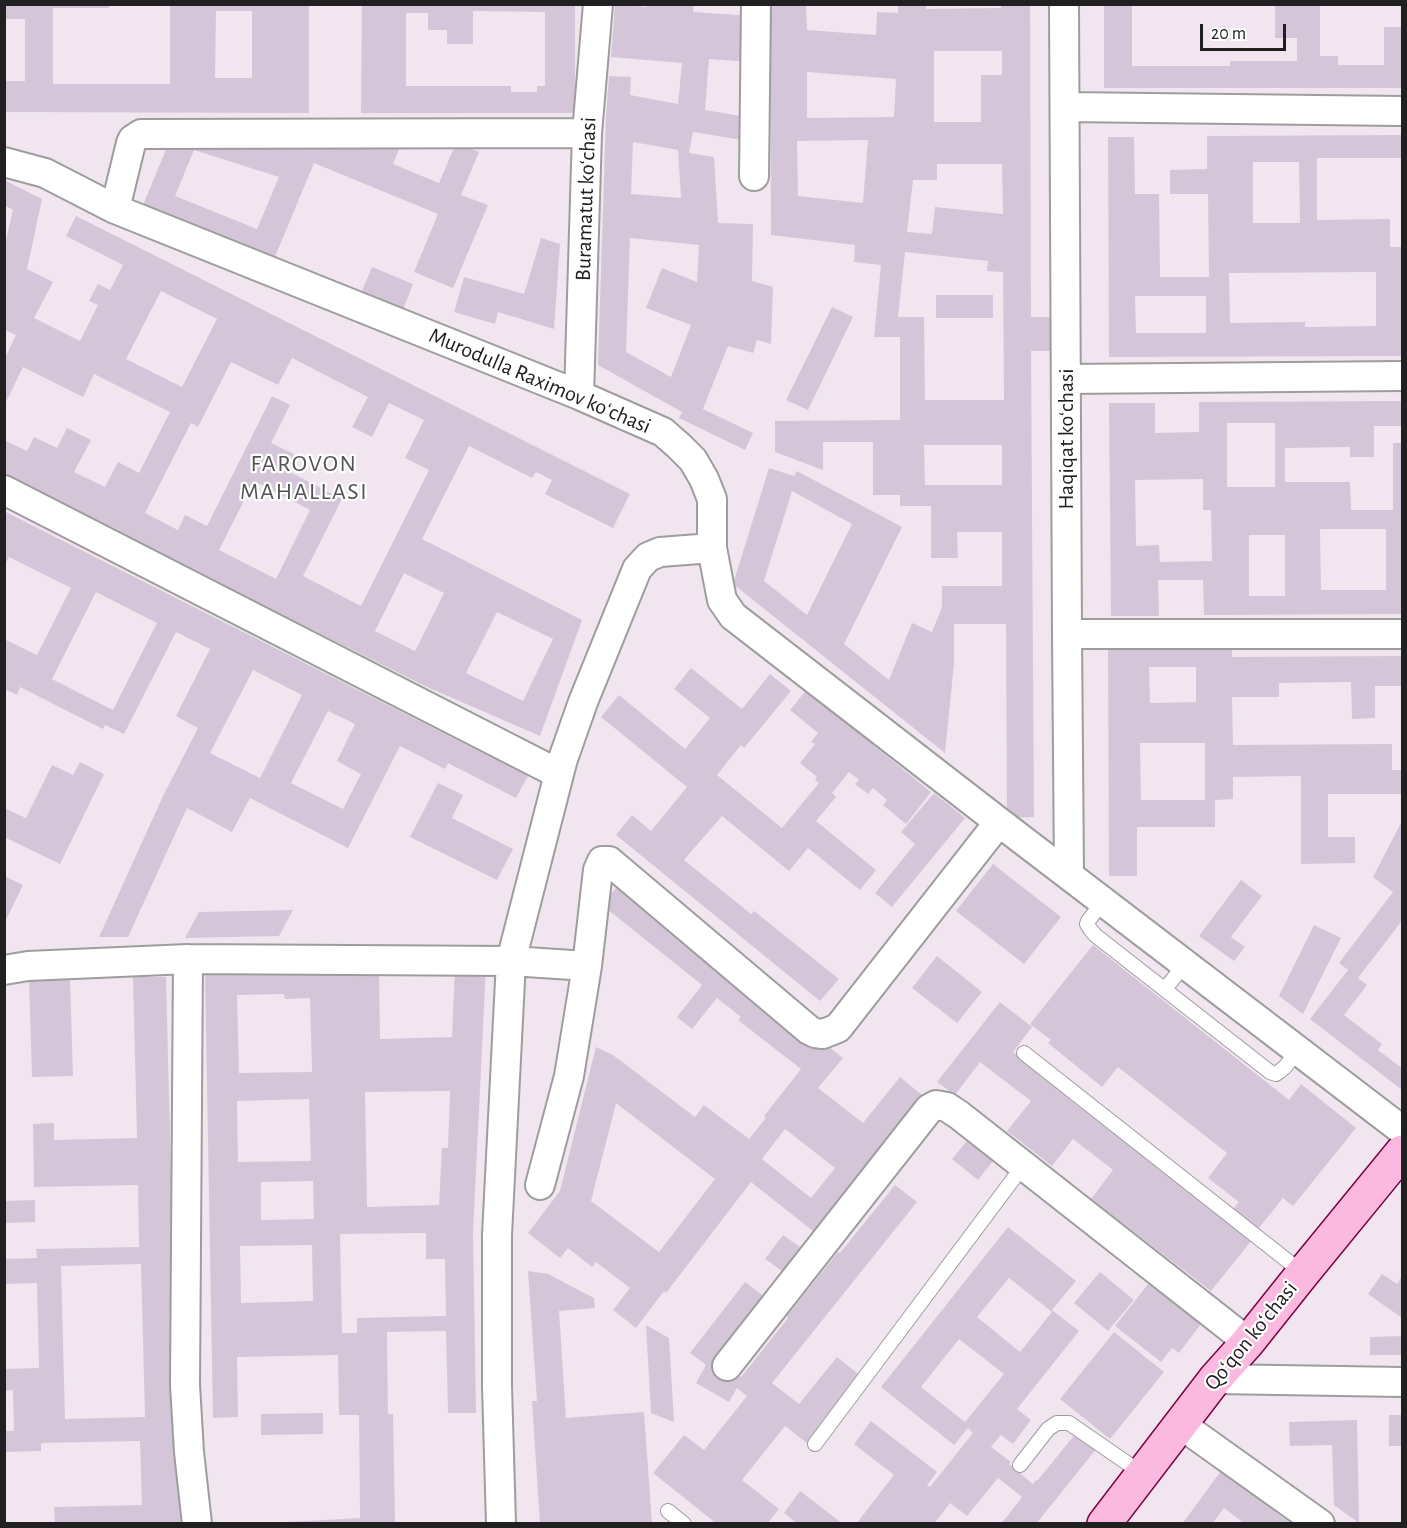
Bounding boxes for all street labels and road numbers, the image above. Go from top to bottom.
street label: Buramatut koʻchasi [570,117,602,281]
street label: Murodulla Raximov koʻchasi [425,322,655,440]
street label: Haqiqat koʻchasi [1053,368,1079,510]
street label: Qoʻqon koʻchasi [1199,1276,1303,1396]

